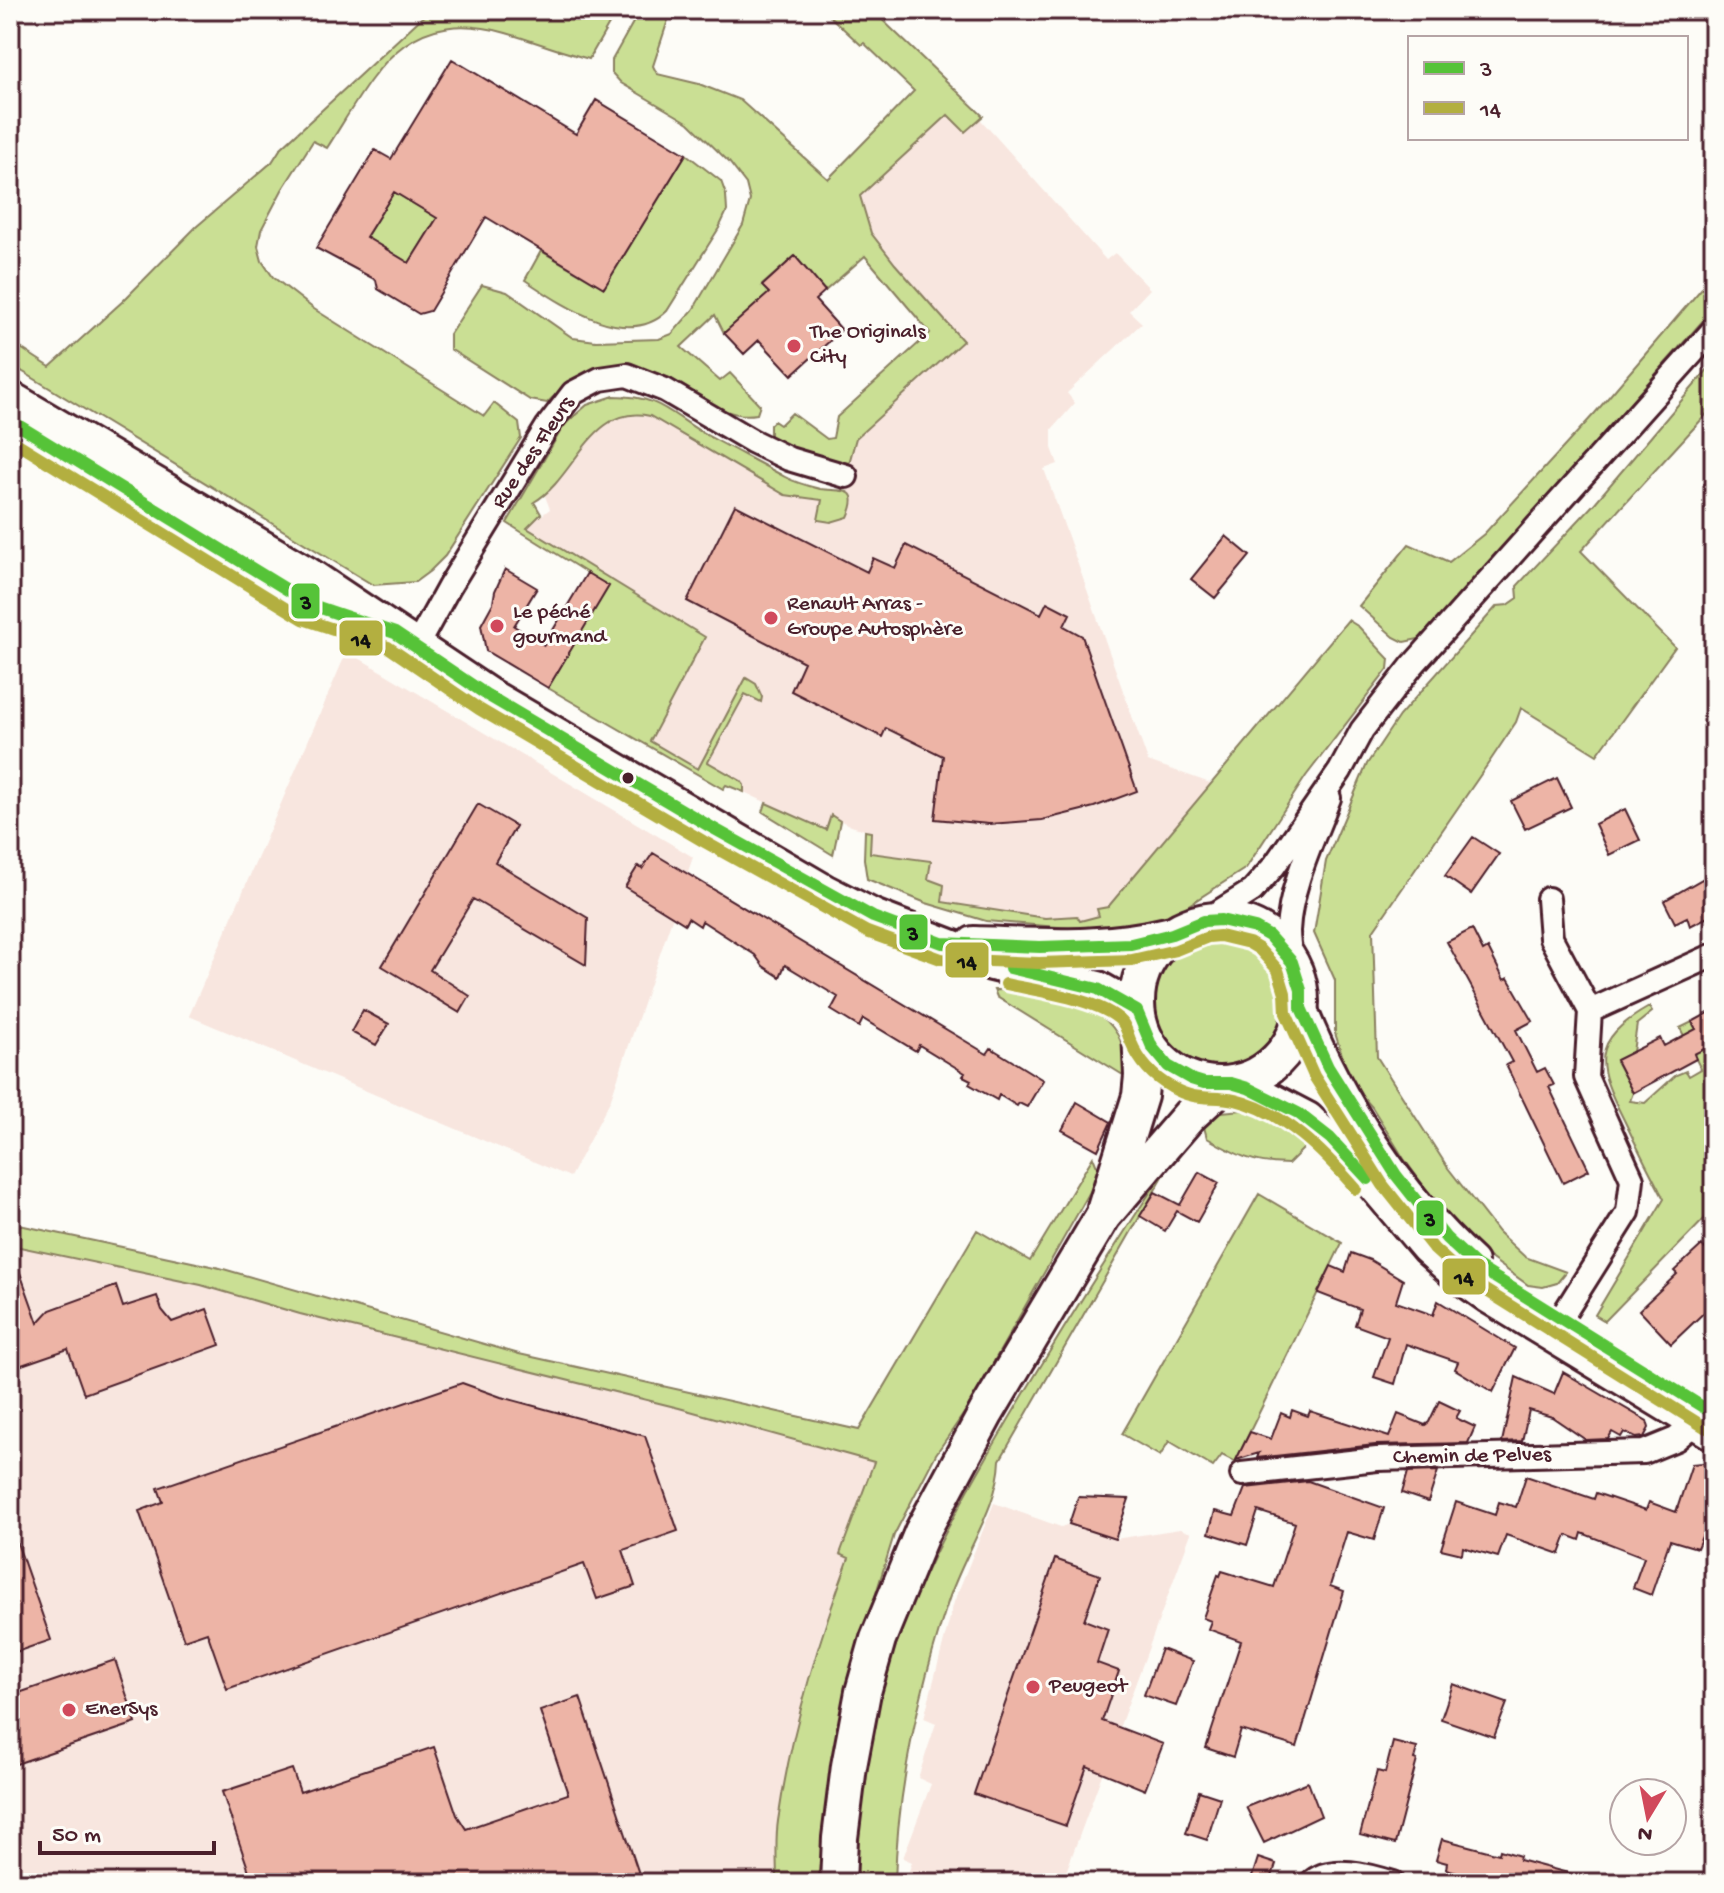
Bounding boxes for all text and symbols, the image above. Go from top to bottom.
legend [1408,36,1688,140]
text: 3 [1479,57,1492,86]
text: 14 [1479,97,1502,126]
place label: The Originals City [808,320,926,371]
marker: The Originals City [785,337,803,355]
street label: Rue des Fleurs [487,391,582,514]
line badge: 3 [290,582,321,620]
text: 3 [299,592,312,618]
place label: Renault Arras - Groupe Autosphère [787,592,963,643]
place label: Le péché gourmand [513,600,608,651]
marker: Renault Arras - Groupe Autosphère [762,609,780,627]
marker: Le péché gourmand [488,617,506,635]
line badge: 14 [338,619,384,657]
text: 14 [350,629,371,655]
unlabelled marker [620,770,636,786]
line badge: 3 [898,913,929,951]
text: 3 [906,923,919,949]
line badge: 14 [944,941,990,979]
text: 14 [956,951,977,977]
line badge: 3 [1415,1199,1445,1237]
text: 3 [1423,1209,1436,1235]
line badge: 14 [1441,1257,1487,1296]
text: 14 [1453,1267,1474,1293]
street label: Chemin de Pelves [1393,1443,1552,1471]
place label: Peugeot [1048,1674,1129,1700]
marker: Peugeot [1024,1678,1042,1696]
place label: EnerSys [85,1697,158,1723]
marker: EnerSys [60,1701,78,1719]
north arrow [1608,1777,1688,1857]
scale bar [40,1805,214,1855]
text: N [1636,1819,1655,1847]
text: 50 m [52,1822,101,1851]

